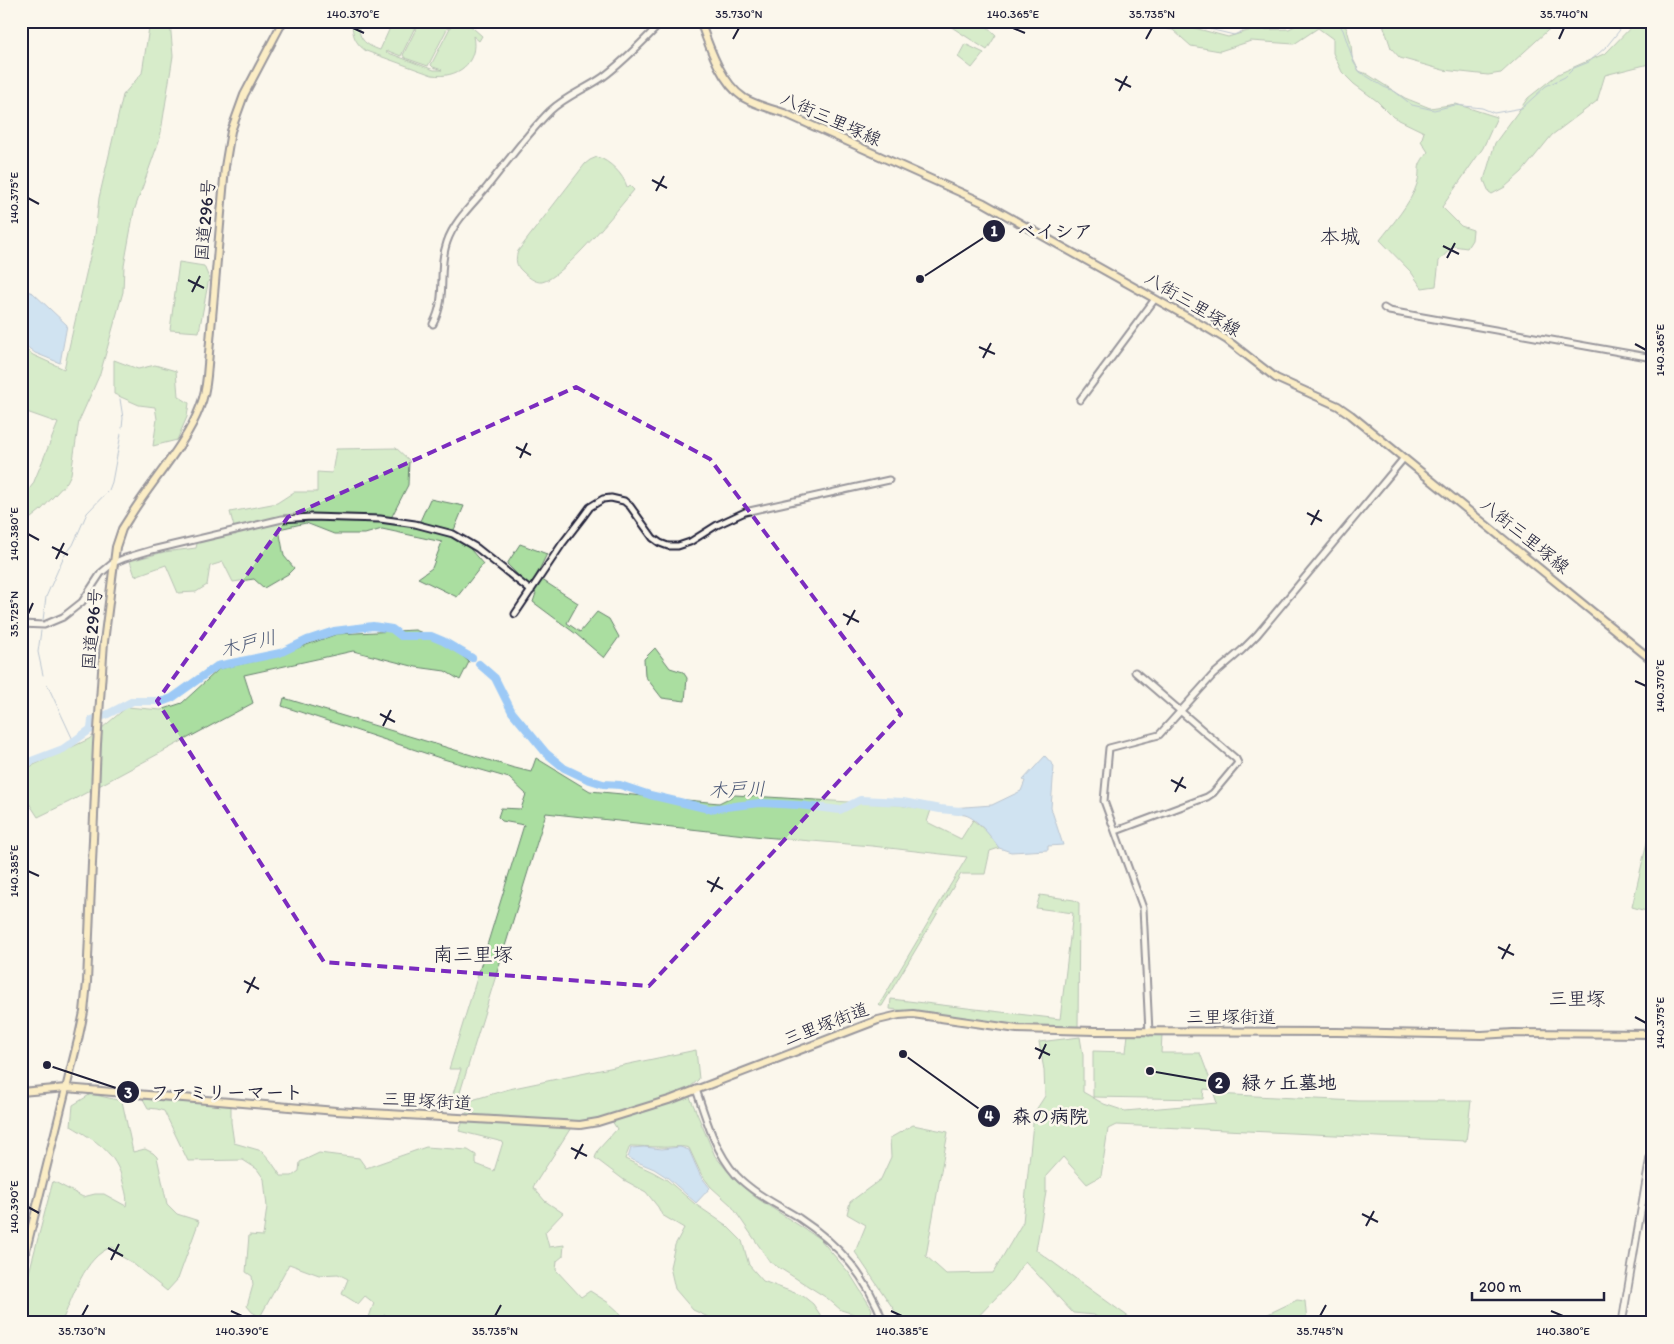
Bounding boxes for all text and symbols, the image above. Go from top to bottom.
text: 140.370°E [326,7,380,21]
text: 35.730°N [715,7,763,21]
text: 140.365°E [987,7,1040,21]
text: 35.735°N [1129,7,1175,21]
text: 35.740°N [1540,7,1588,21]
street label: 八街三里塚線 [777,87,885,151]
text: 140.375°E [7,172,21,224]
street label: 国道296号 [190,178,220,262]
callout: ベイシア [982,214,1103,248]
text: ベイシア [1017,220,1093,243]
text: 1 [991,222,998,240]
district label: 本城 [1320,224,1360,248]
street label: 八街三里塚線 [1141,267,1245,341]
text: 140.365°E [1653,323,1667,376]
street label: 八街三里塚線 [1476,493,1574,579]
text: 140.380°E [7,507,21,561]
street label: 国道296号 [77,587,107,671]
text: 35.725°N [7,591,21,637]
water label: 木戸川 [218,625,279,662]
text: 140.370°E [1653,659,1667,713]
water label: 木戸川 [708,777,766,802]
text: 140.385°E [7,844,21,897]
district label: 南三里塚 [433,942,513,966]
district label: 三里塚 [1548,987,1606,1010]
text: 140.375°E [1653,997,1667,1049]
street label: 三里塚街道 [780,998,872,1050]
street label: 三里塚街道 [1186,1006,1276,1028]
callout: 緑ヶ丘墓地 [1206,1066,1346,1100]
text: 緑ヶ丘墓地 [1241,1071,1337,1094]
text: 2 [1215,1074,1223,1092]
callout: ファミリーマート [116,1075,313,1109]
text: ファミリーマート [151,1081,303,1104]
text: 3 [124,1084,132,1102]
street label: 三里塚街道 [381,1088,473,1114]
callout: 森の病院 [977,1099,1098,1133]
text: 森の病院 [1012,1105,1088,1128]
text: 4 [984,1107,994,1125]
text: 140.390°E [7,1180,21,1234]
scale bar [1472,1269,1604,1301]
text: 200 m [1479,1278,1522,1296]
text: 35.730°N [58,1324,106,1338]
text: 140.390°E [215,1324,269,1338]
text: 35.735°N [472,1324,518,1338]
text: 140.385°E [876,1324,929,1338]
text: 35.745°N [1297,1324,1343,1338]
text: 140.380°E [1536,1324,1590,1338]

